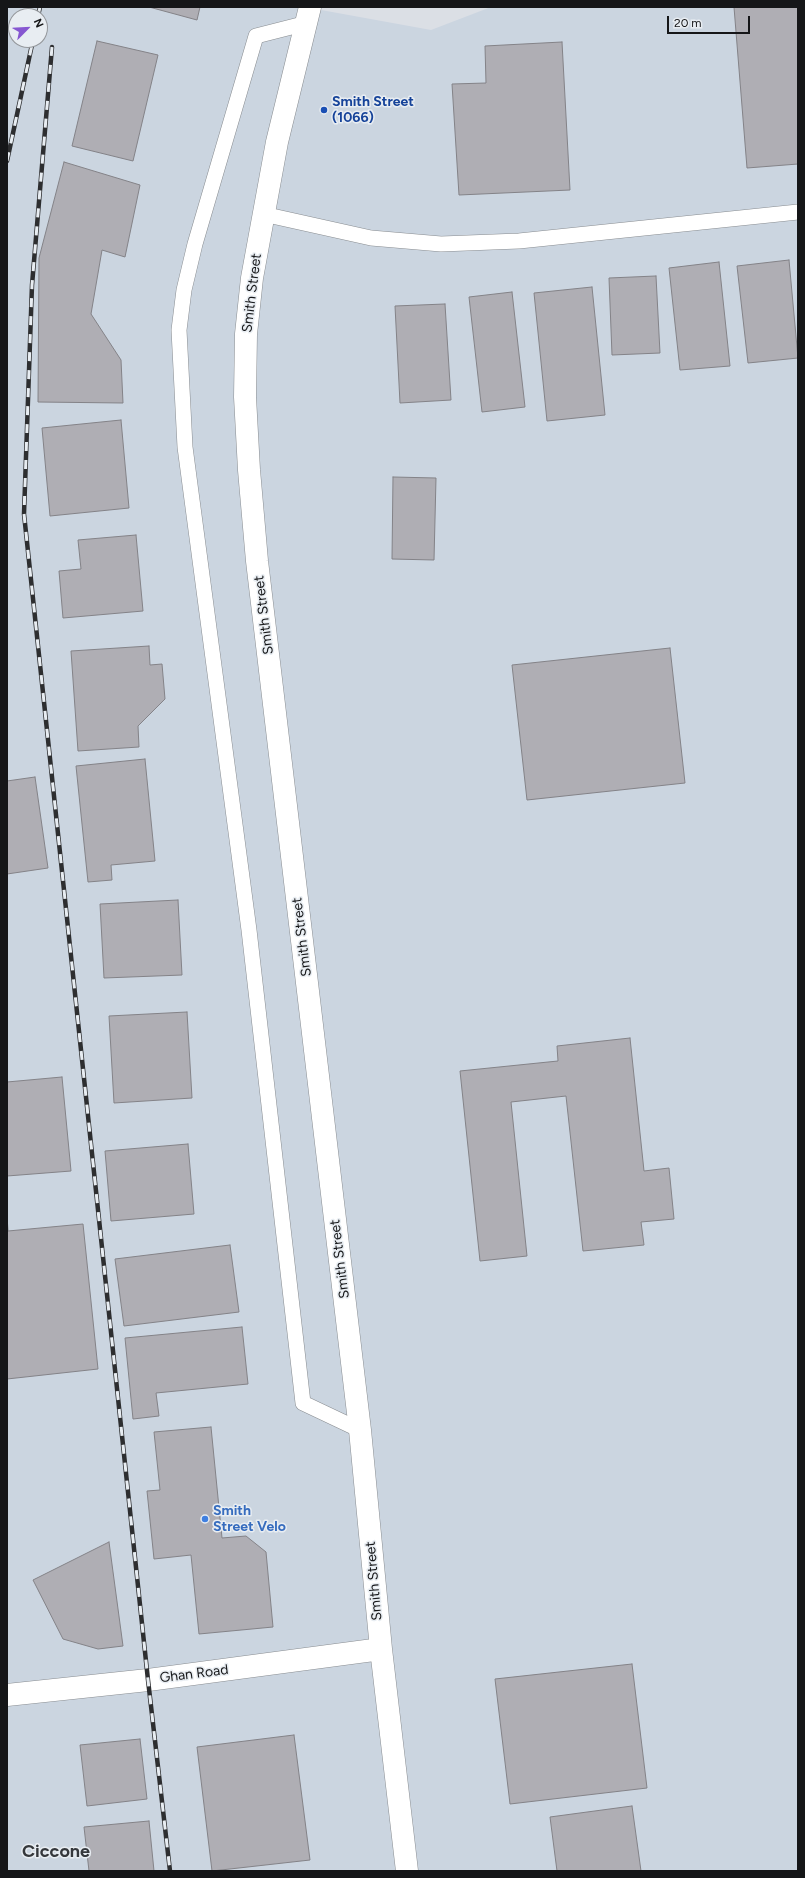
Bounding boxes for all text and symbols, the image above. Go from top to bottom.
north arrow [8,8,48,48]
scale bar [669,8,752,34]
text: 20 m [674,16,702,30]
text: N [31,17,46,30]
place label: Smith Street (1066) [332,94,414,126]
marker: Smith Street (1066) [319,105,329,115]
street label: Smith Street [239,253,265,333]
street label: Smith Street [251,575,277,655]
street label: Smith Street [289,897,315,977]
street label: Smith Street [327,1219,353,1299]
place label: Smith Street Velo [213,1503,286,1536]
marker: Smith Street Velo [200,1514,210,1524]
street label: Smith Street [362,1541,386,1621]
street label: Ghan Road [159,1661,229,1687]
district label: Ciccone [22,1841,90,1863]

